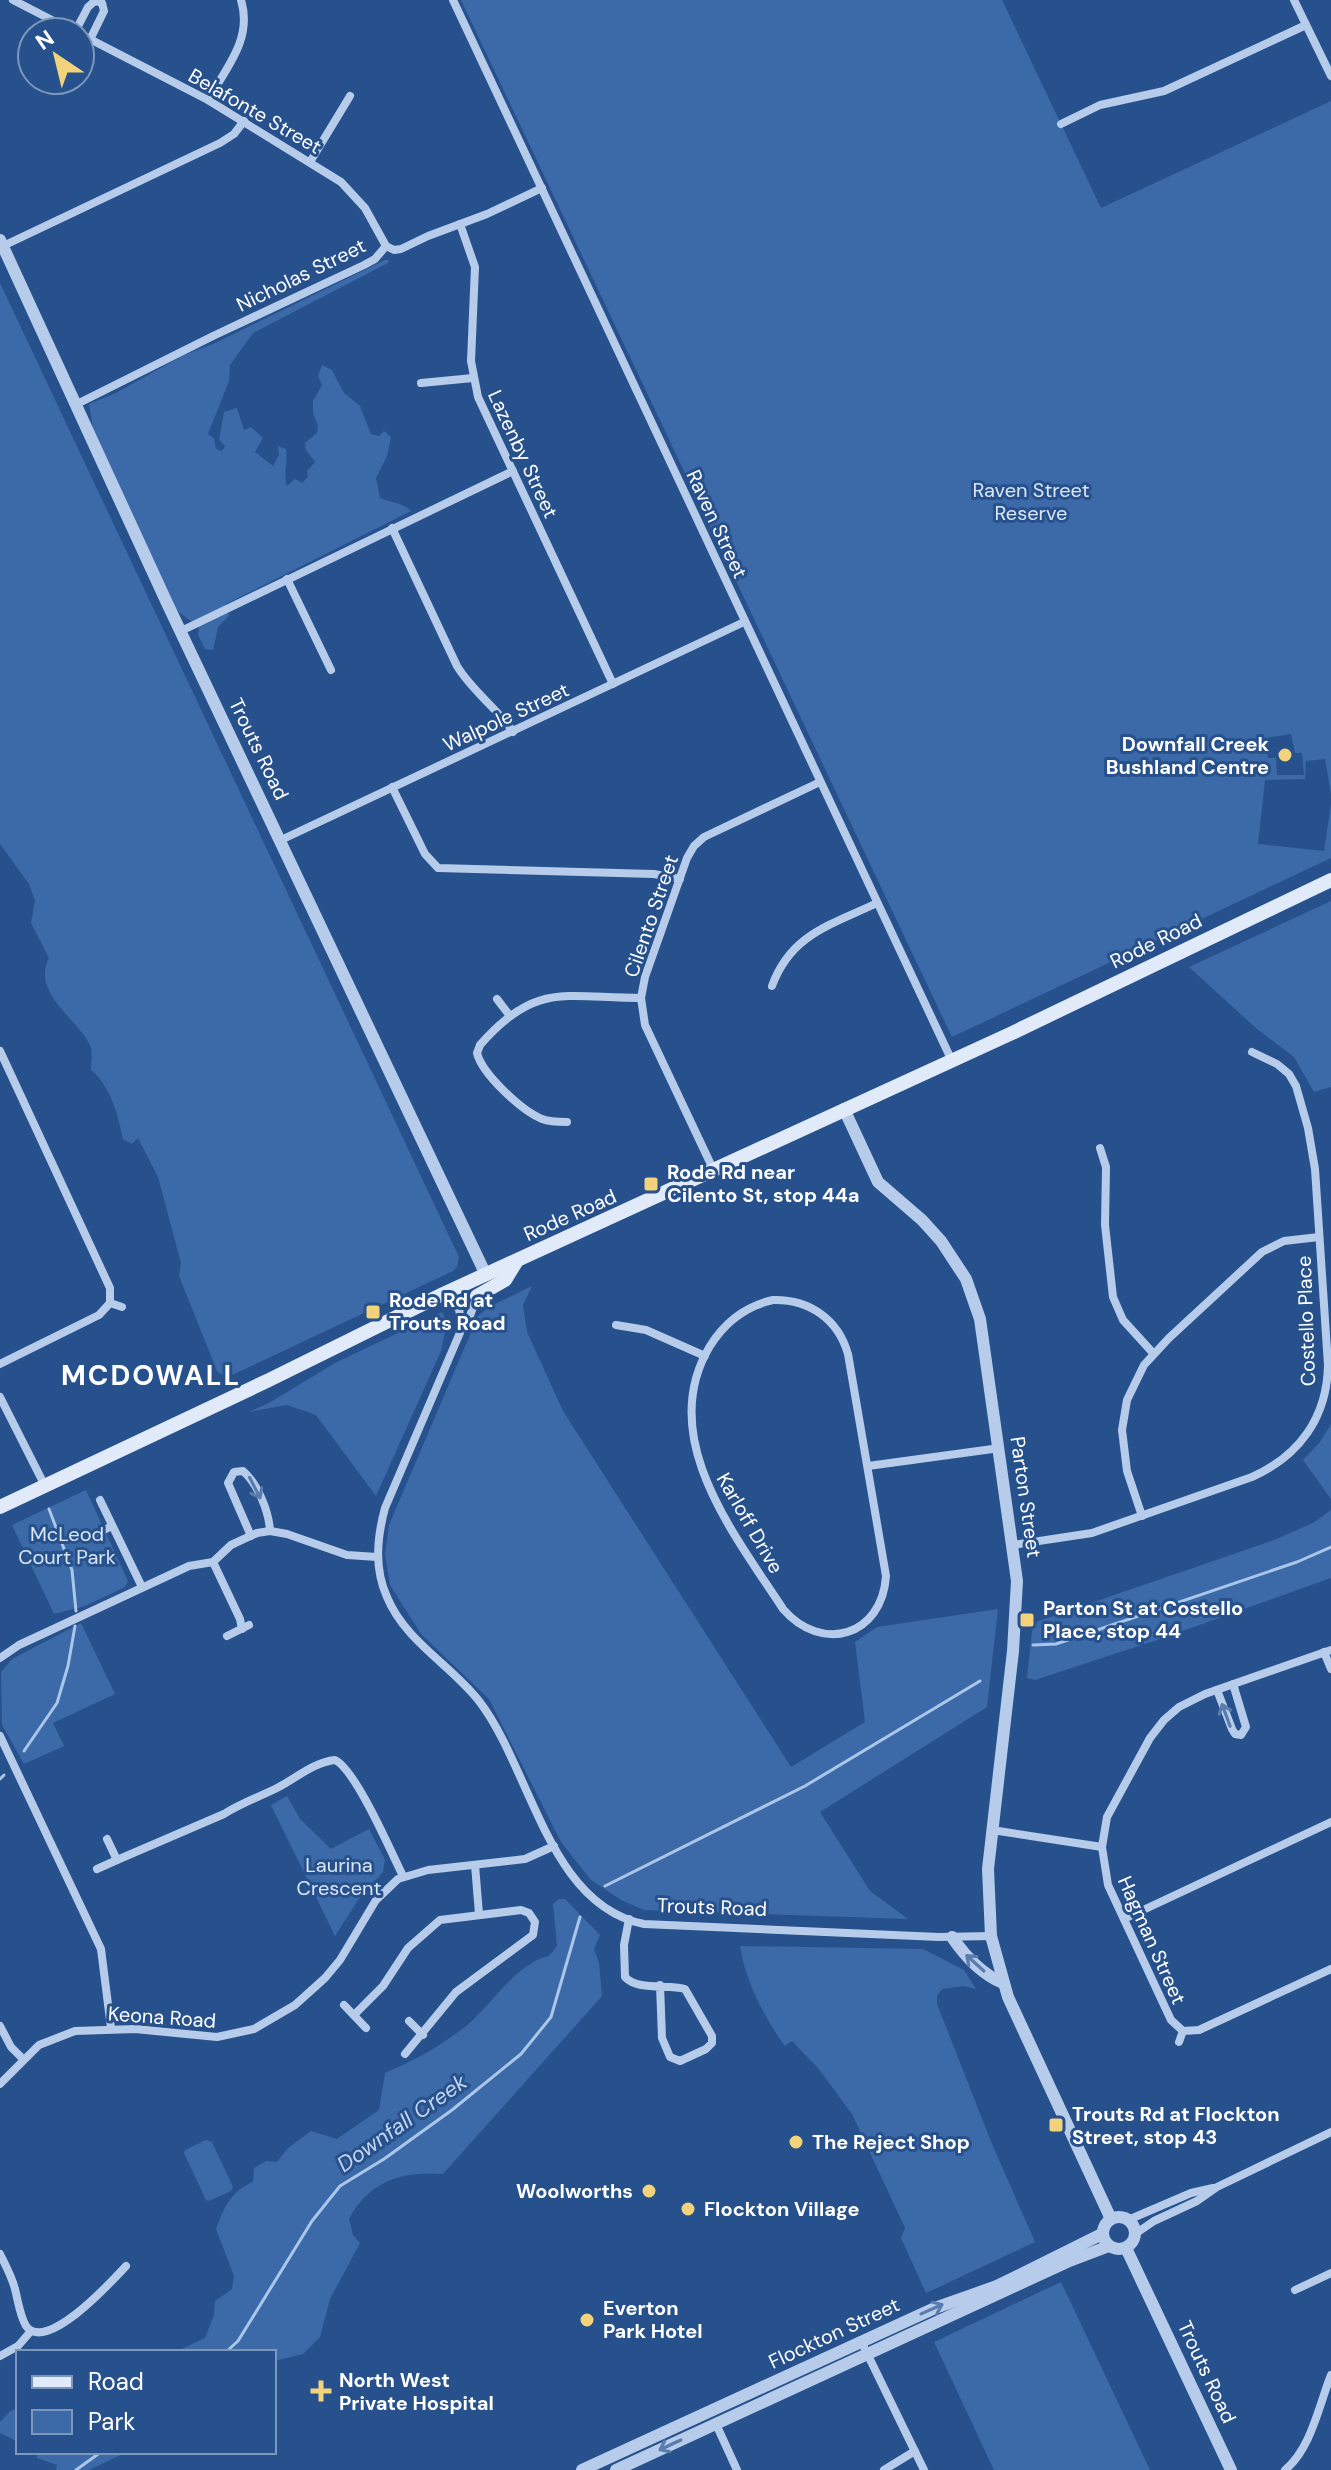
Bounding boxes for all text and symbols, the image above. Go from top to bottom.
north arrow [16,16,96,96]
text: N [30,24,60,57]
street label: Belafonte Street [184,62,326,160]
street label: Nicholas Street [232,232,370,318]
street label: Lazenby Street [482,386,564,522]
street label: Raven Street [680,465,754,583]
park label: Raven Street Reserve [973,477,1090,526]
street label: Walpole Street [439,676,573,758]
street label: Trouts Road [223,694,295,804]
place label: Downfall Creek Bushland Centre [1106,731,1269,780]
marker: Downfall Creek Bushland Centre [1276,746,1294,764]
street label: Cilento Street [618,851,684,981]
street label: Rode Road [1106,908,1206,974]
place label: Rode Rd near Cilento St, stop 44a [667,1159,860,1208]
marker: Rode Rd near Cilento St, stop 44a [642,1175,660,1193]
street label: Rode Road [520,1183,620,1247]
street label: Costello Place [1291,1255,1321,1387]
place label: Rode Rd at Trouts Road [389,1287,506,1336]
marker: Rode Rd at Trouts Road [364,1303,382,1321]
district label: MCDOWALL [61,1357,241,1394]
street label: Parton Street [1005,1435,1047,1560]
street label: Karloff Drive [711,1468,789,1578]
one-way arrow [248,1476,263,1500]
park label: McLeod Court Park [18,1521,116,1570]
place label: Parton St at Costello Place, stop 44 [1043,1595,1243,1644]
marker: Parton St at Costello Place, stop 44 [1018,1611,1036,1629]
one-way arrow [1218,1703,1232,1728]
park label: Laurina Crescent [297,1852,382,1901]
street label: Hagman Street [1112,1872,1192,2008]
street label: Trouts Road [656,1892,768,1922]
one-way arrow [965,1955,985,1973]
street label: Keona Road [107,2000,217,2034]
water label: Downfall Creek [331,2067,473,2179]
place label: Trouts Rd at Flockton Street, stop 43 [1072,2101,1280,2150]
marker: Trouts Rd at Flockton Street, stop 43 [1047,2116,1065,2134]
place label: The Reject Shop [812,2129,970,2155]
marker: The Reject Shop [787,2133,805,2151]
place label: Woolworths [516,2178,633,2204]
marker: Woolworths [640,2182,658,2200]
place label: Flockton Village [704,2196,860,2222]
marker: Flockton Village [679,2200,697,2218]
street label: Flockton Street [764,2291,904,2375]
place label: Everton Park Hotel [603,2295,703,2344]
one-way arrow [919,2301,944,2316]
marker: Everton Park Hotel [578,2311,596,2329]
street label: Trouts Road [1172,2317,1242,2427]
legend [16,2350,276,2454]
text: Road [88,2366,144,2397]
place label: North West Private Hospital [339,2367,494,2416]
marker: North West Private Hospital [310,2380,332,2402]
text: Park [88,2406,135,2437]
one-way arrow [658,2438,682,2453]

